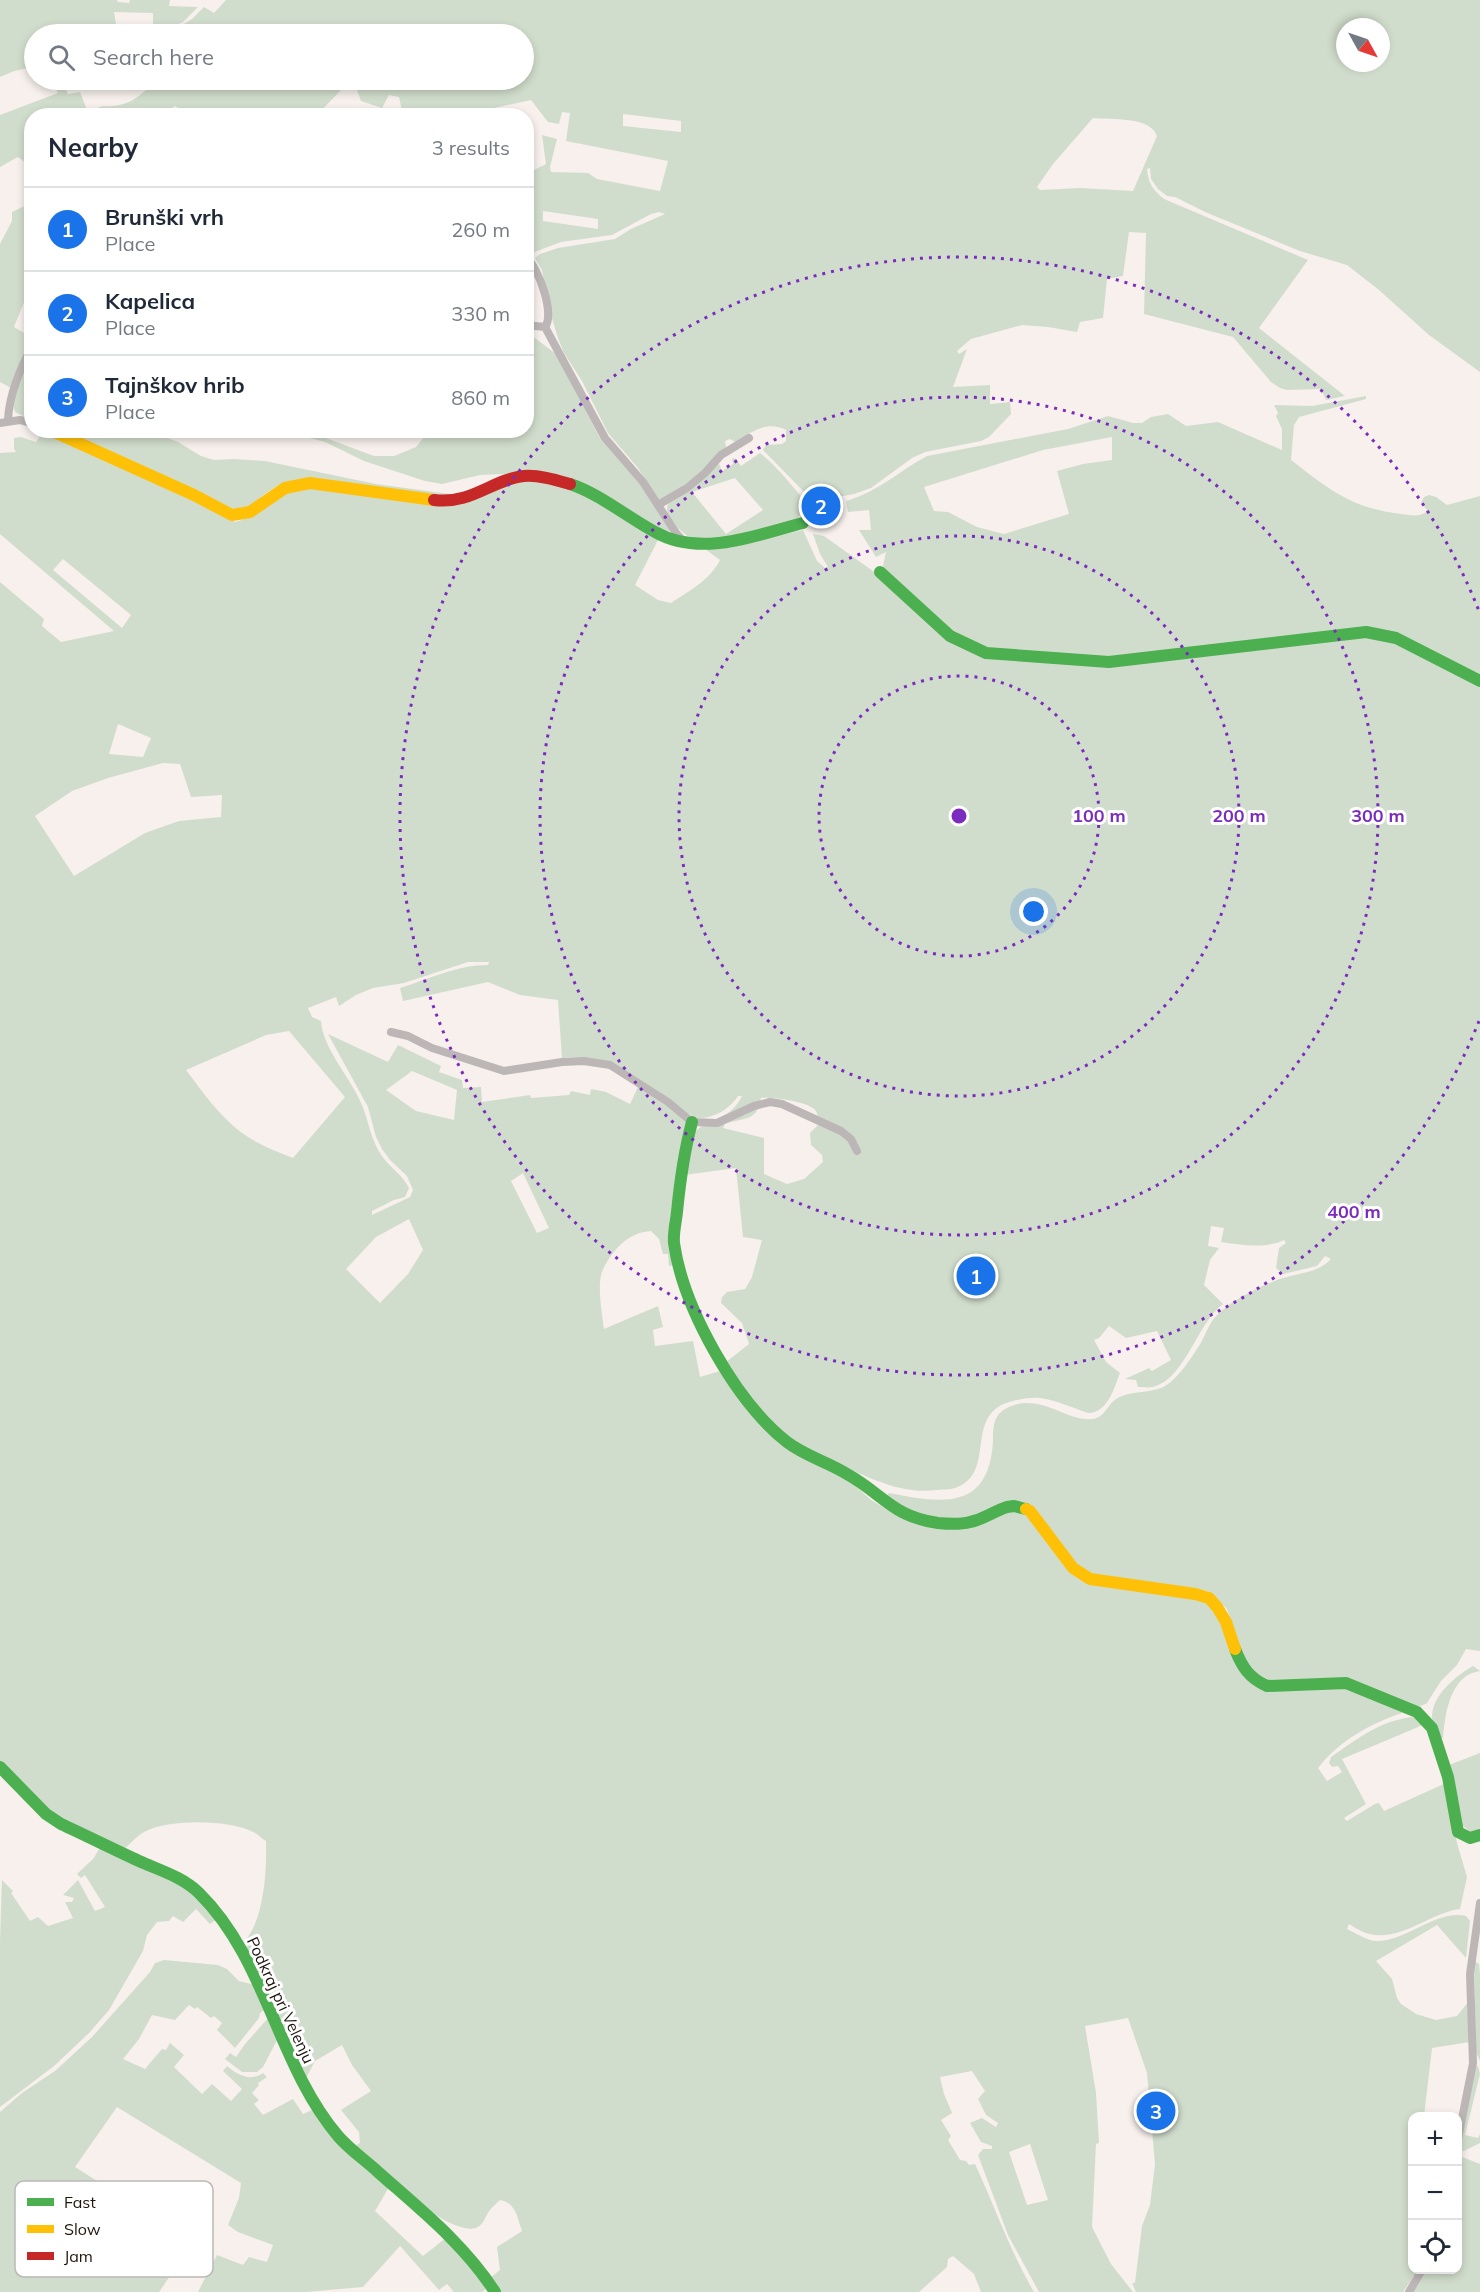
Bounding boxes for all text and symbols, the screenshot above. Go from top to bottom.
north arrow [1336,18,1390,72]
search box [24,24,534,90]
icon: search [45,41,78,74]
text: Search here [93,43,214,71]
text: Nearby [48,131,138,164]
text: 3 results [432,135,510,160]
text: Brunški vrh [105,203,224,231]
text: 1 [62,217,74,242]
text: 260 m [451,217,510,242]
text: Place [105,231,155,256]
text: Kapelica [105,287,195,315]
text: 2 [62,301,74,326]
text: 330 m [451,301,510,326]
text: Place [105,315,155,340]
text: Tajnškov hrib [105,371,245,399]
text: 3 [62,385,74,410]
text: 860 m [451,385,510,410]
text: Place [105,399,155,424]
pin: 2 [802,484,840,528]
text: 100 m [1072,804,1126,827]
text: 200 m [1212,804,1266,827]
text: 300 m [1351,804,1405,827]
centre of rings [949,806,969,826]
your location [1019,897,1048,926]
text: 400 m [1327,1200,1381,1223]
pin: 1 [956,1254,996,1298]
street label: Podkraj pri Velenju [243,1933,319,2067]
pin: 3 [1136,2088,1176,2134]
map controls [1408,2112,1462,2274]
button: + [1408,2112,1462,2166]
button: − [1408,2166,1462,2220]
legend [15,2181,213,2277]
text: Fast [64,2192,96,2212]
text: Slow [64,2219,101,2239]
button: locate [1408,2220,1462,2274]
text: Jam [64,2246,93,2266]

